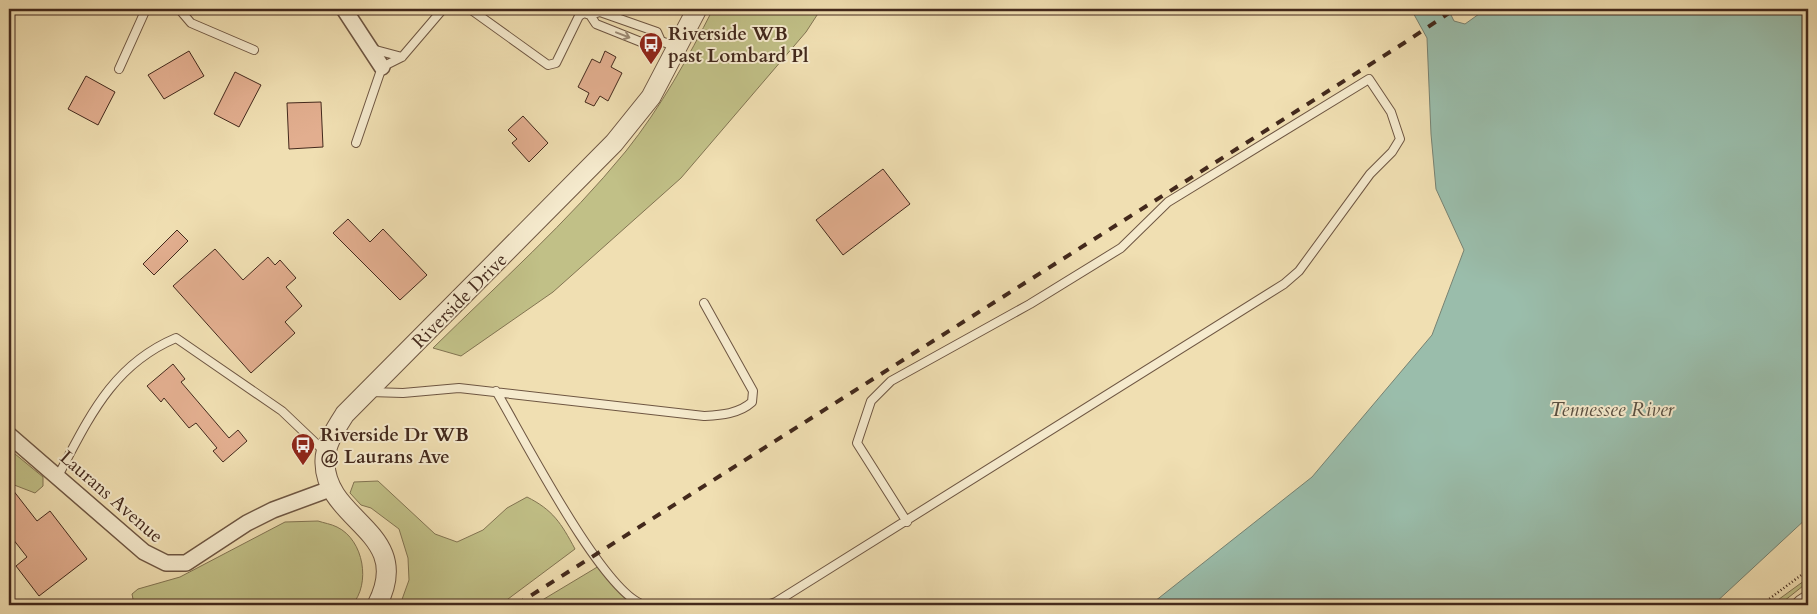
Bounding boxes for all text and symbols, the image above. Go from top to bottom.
place label: Riverside WB past Lombard Pl [668,21,809,69]
one-way arrow [615,31,630,40]
bus stop icon: Riverside WB past Lombard Pl [638,31,664,65]
street label: Riverside Drive [406,247,513,354]
water label: Tennessee River [1550,396,1676,423]
place label: Riverside Dr WB @ Laurans Ave [320,422,469,470]
bus stop icon: Riverside Dr WB @ Laurans Ave [290,432,316,466]
street label: Laurans Avenue [54,445,169,549]

